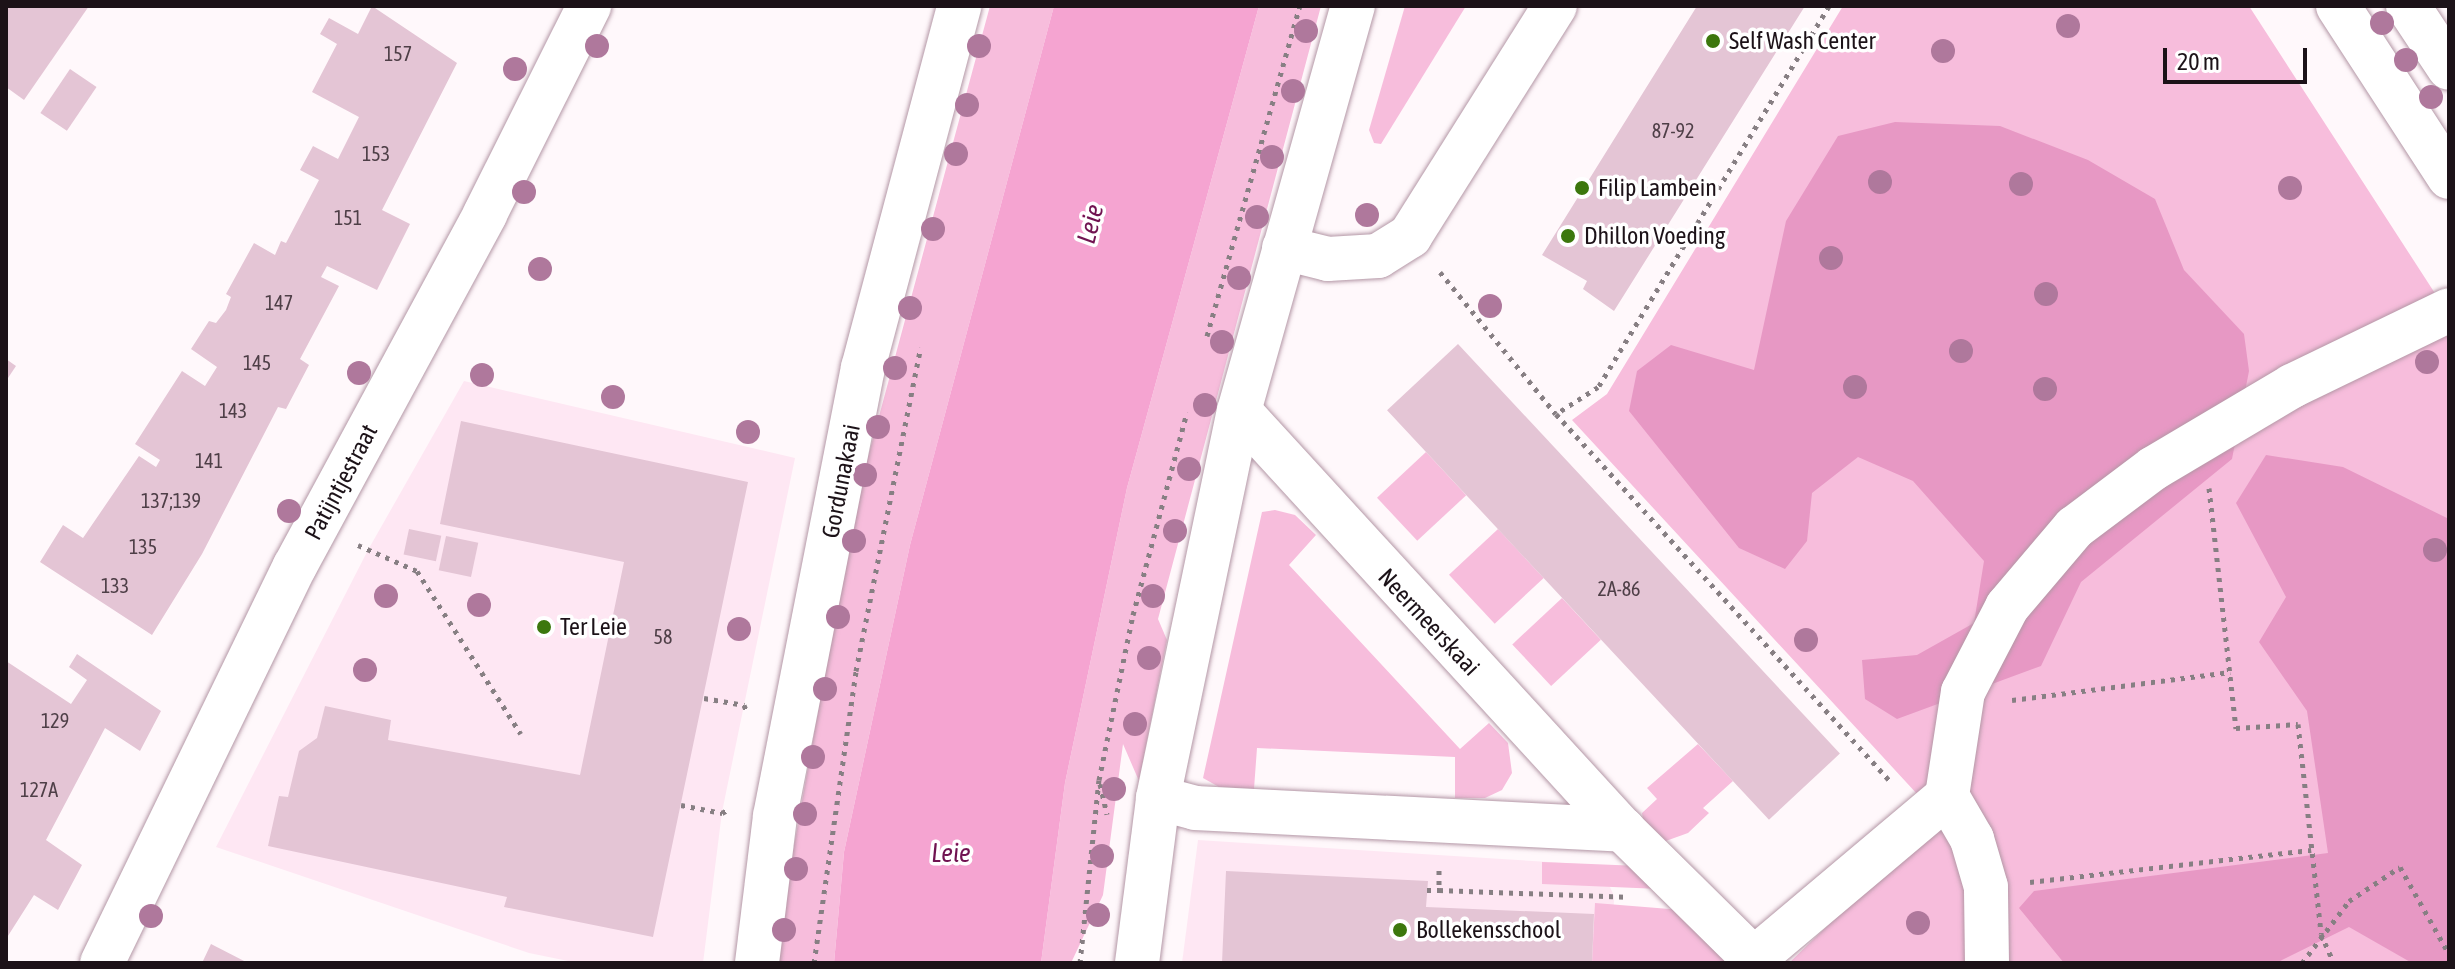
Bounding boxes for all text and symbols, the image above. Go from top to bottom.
place label: Self Wash Center [1729,27,1875,55]
marker: Self Wash Center [1704,32,1722,50]
scale bar [2167,32,2311,82]
house number: 157 [384,41,412,65]
text: 20 m [2177,48,2220,75]
house number: 87-92 [1652,118,1694,142]
house number: 153 [362,141,390,165]
place label: Filip Lambein [1598,174,1717,202]
marker: Filip Lambein [1573,179,1591,197]
water label: Leie [1071,201,1111,247]
house number: 151 [334,205,362,229]
place label: Dhillon Voeding [1584,222,1725,250]
marker: Dhillon Voeding [1559,227,1577,245]
house number: 147 [265,290,293,314]
house number: 145 [243,350,271,374]
house number: 143 [219,398,247,422]
street label: Patijntjestraat [299,419,383,545]
street label: Gordunakaai [816,422,866,540]
house number: 141 [195,448,223,472]
house number: 137;139 [141,488,201,512]
house number: 135 [129,534,157,558]
street label: Neermeerskaai [1372,563,1486,681]
house number: 133 [101,573,129,597]
house number: 2A-86 [1598,576,1640,600]
place label: Ter Leie [560,613,627,641]
marker: Ter Leie [535,618,553,636]
house number: 58 [654,624,672,648]
house number: 129 [41,708,69,732]
house number: 127A [20,777,58,801]
water label: Leie [931,838,971,870]
place label: Bollekensschool [1416,916,1561,944]
marker: Bollekensschool [1391,921,1409,939]

